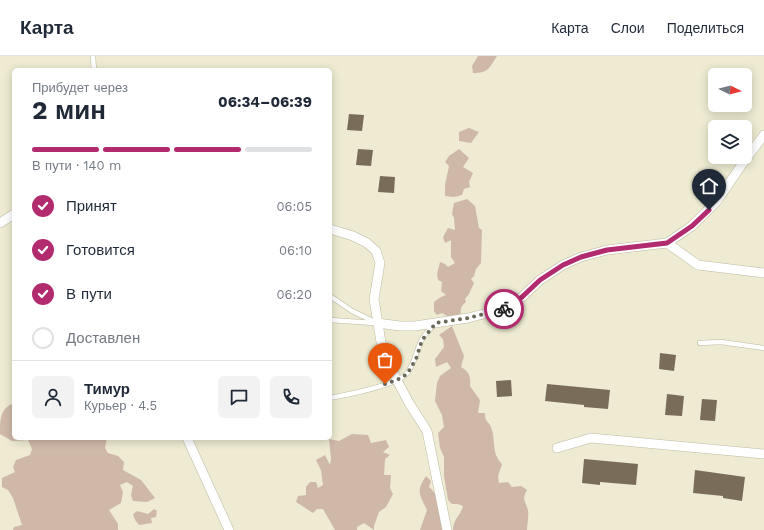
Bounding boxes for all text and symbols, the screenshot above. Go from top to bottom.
text: Карта [20,16,74,39]
text: Карта [551,20,589,36]
text: Слои [611,20,645,36]
text: Поделиться [667,20,744,36]
north arrow [708,68,752,112]
map controls [708,68,752,164]
text: Прибудет через [32,80,128,95]
text: 06:34–06:39 [218,93,312,111]
text: 2 мин [32,95,106,125]
button: layers [708,120,752,164]
text: В пути · 140 m [32,158,121,173]
pin [692,169,726,210]
icon: home [698,175,720,197]
icon: check [32,195,54,217]
text: Принят [66,197,117,215]
text: 06:05 [277,199,312,214]
icon: check [32,239,54,261]
text: Готовится [66,241,135,259]
text: 06:10 [279,243,312,258]
icon: check [32,283,54,305]
text: В пути [66,285,112,303]
text: 06:20 [276,287,312,302]
courier [484,289,524,329]
icon: bike [493,298,515,320]
text: Доставлен [66,329,140,347]
pin [368,343,402,384]
icon: bag [374,349,396,371]
button: person [32,376,74,418]
button: chat [218,376,260,418]
button: phone [270,376,312,418]
text: Тимур [84,380,130,398]
text: Курьер · 4.5 [84,398,157,413]

